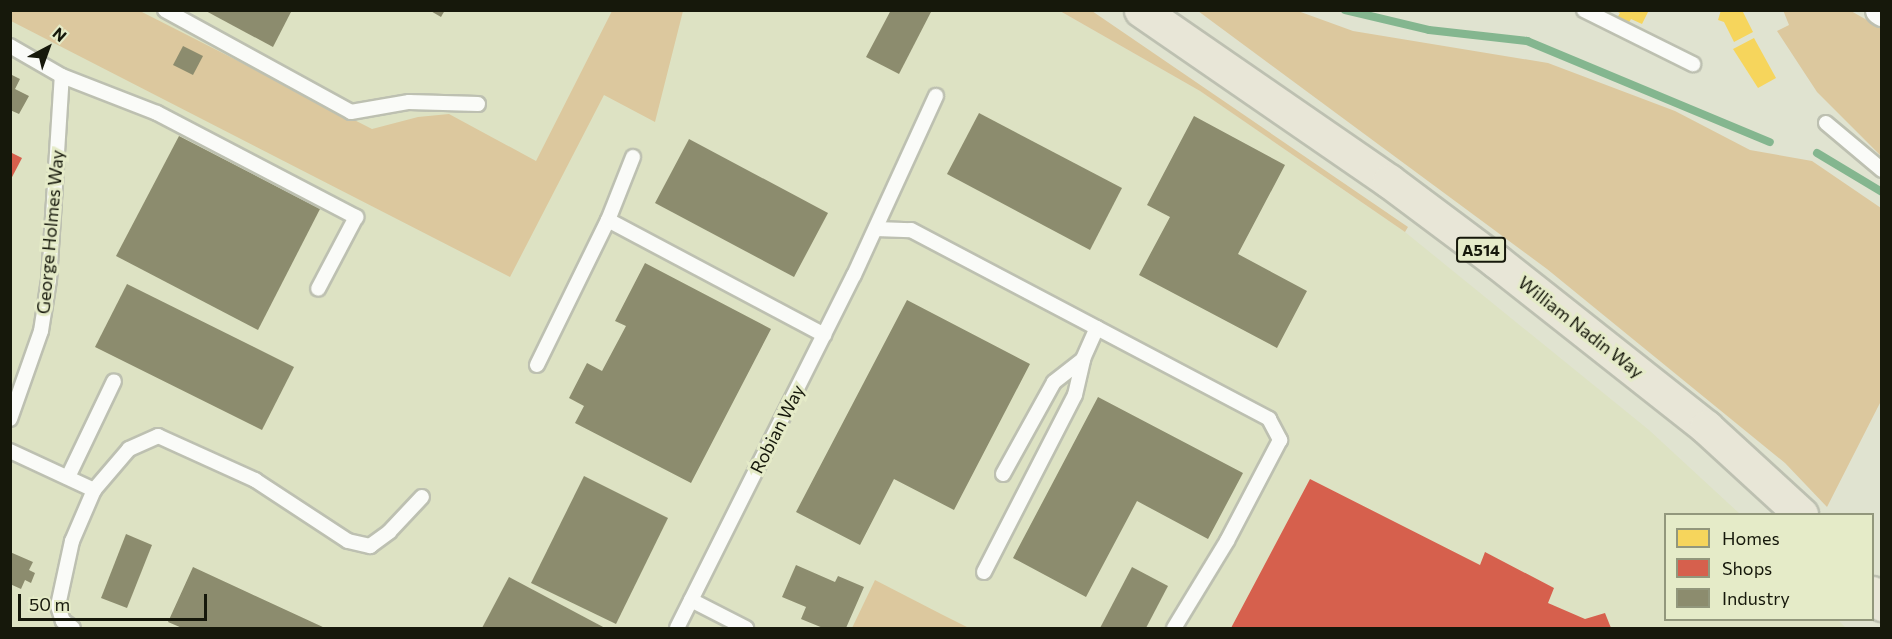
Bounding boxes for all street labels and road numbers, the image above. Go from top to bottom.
street label: George Holmes Way [32,149,68,315]
road number: A514 [1456,237,1506,263]
street label: William Nadin Way [1514,271,1648,383]
street label: Robian Way [745,381,809,477]

